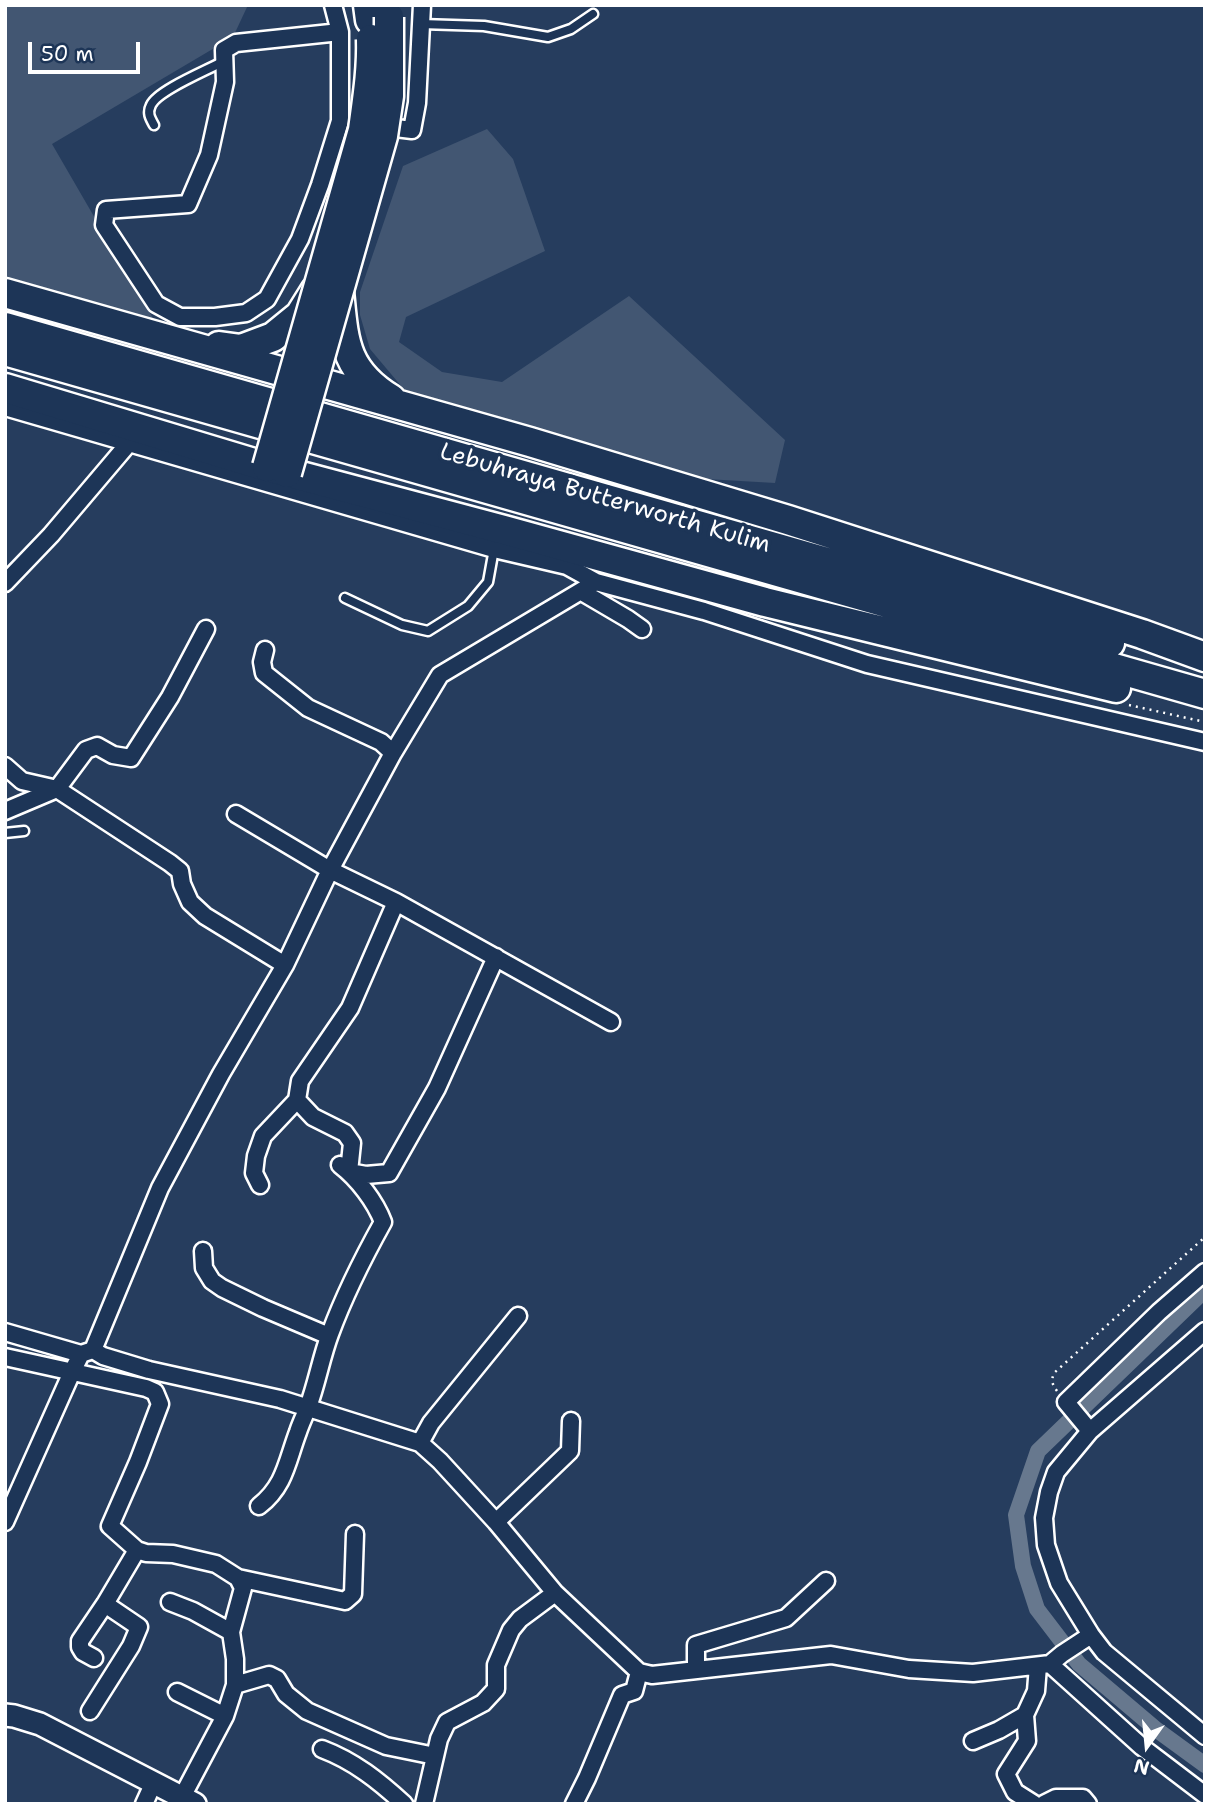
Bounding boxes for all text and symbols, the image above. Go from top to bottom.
scale bar [32,28,144,72]
text: 50 m [41,40,94,68]
street label: Lebuhraya Butterworth Kulim [436,438,774,560]
north arrow [1112,1711,1182,1781]
text: N [1131,1753,1152,1781]

